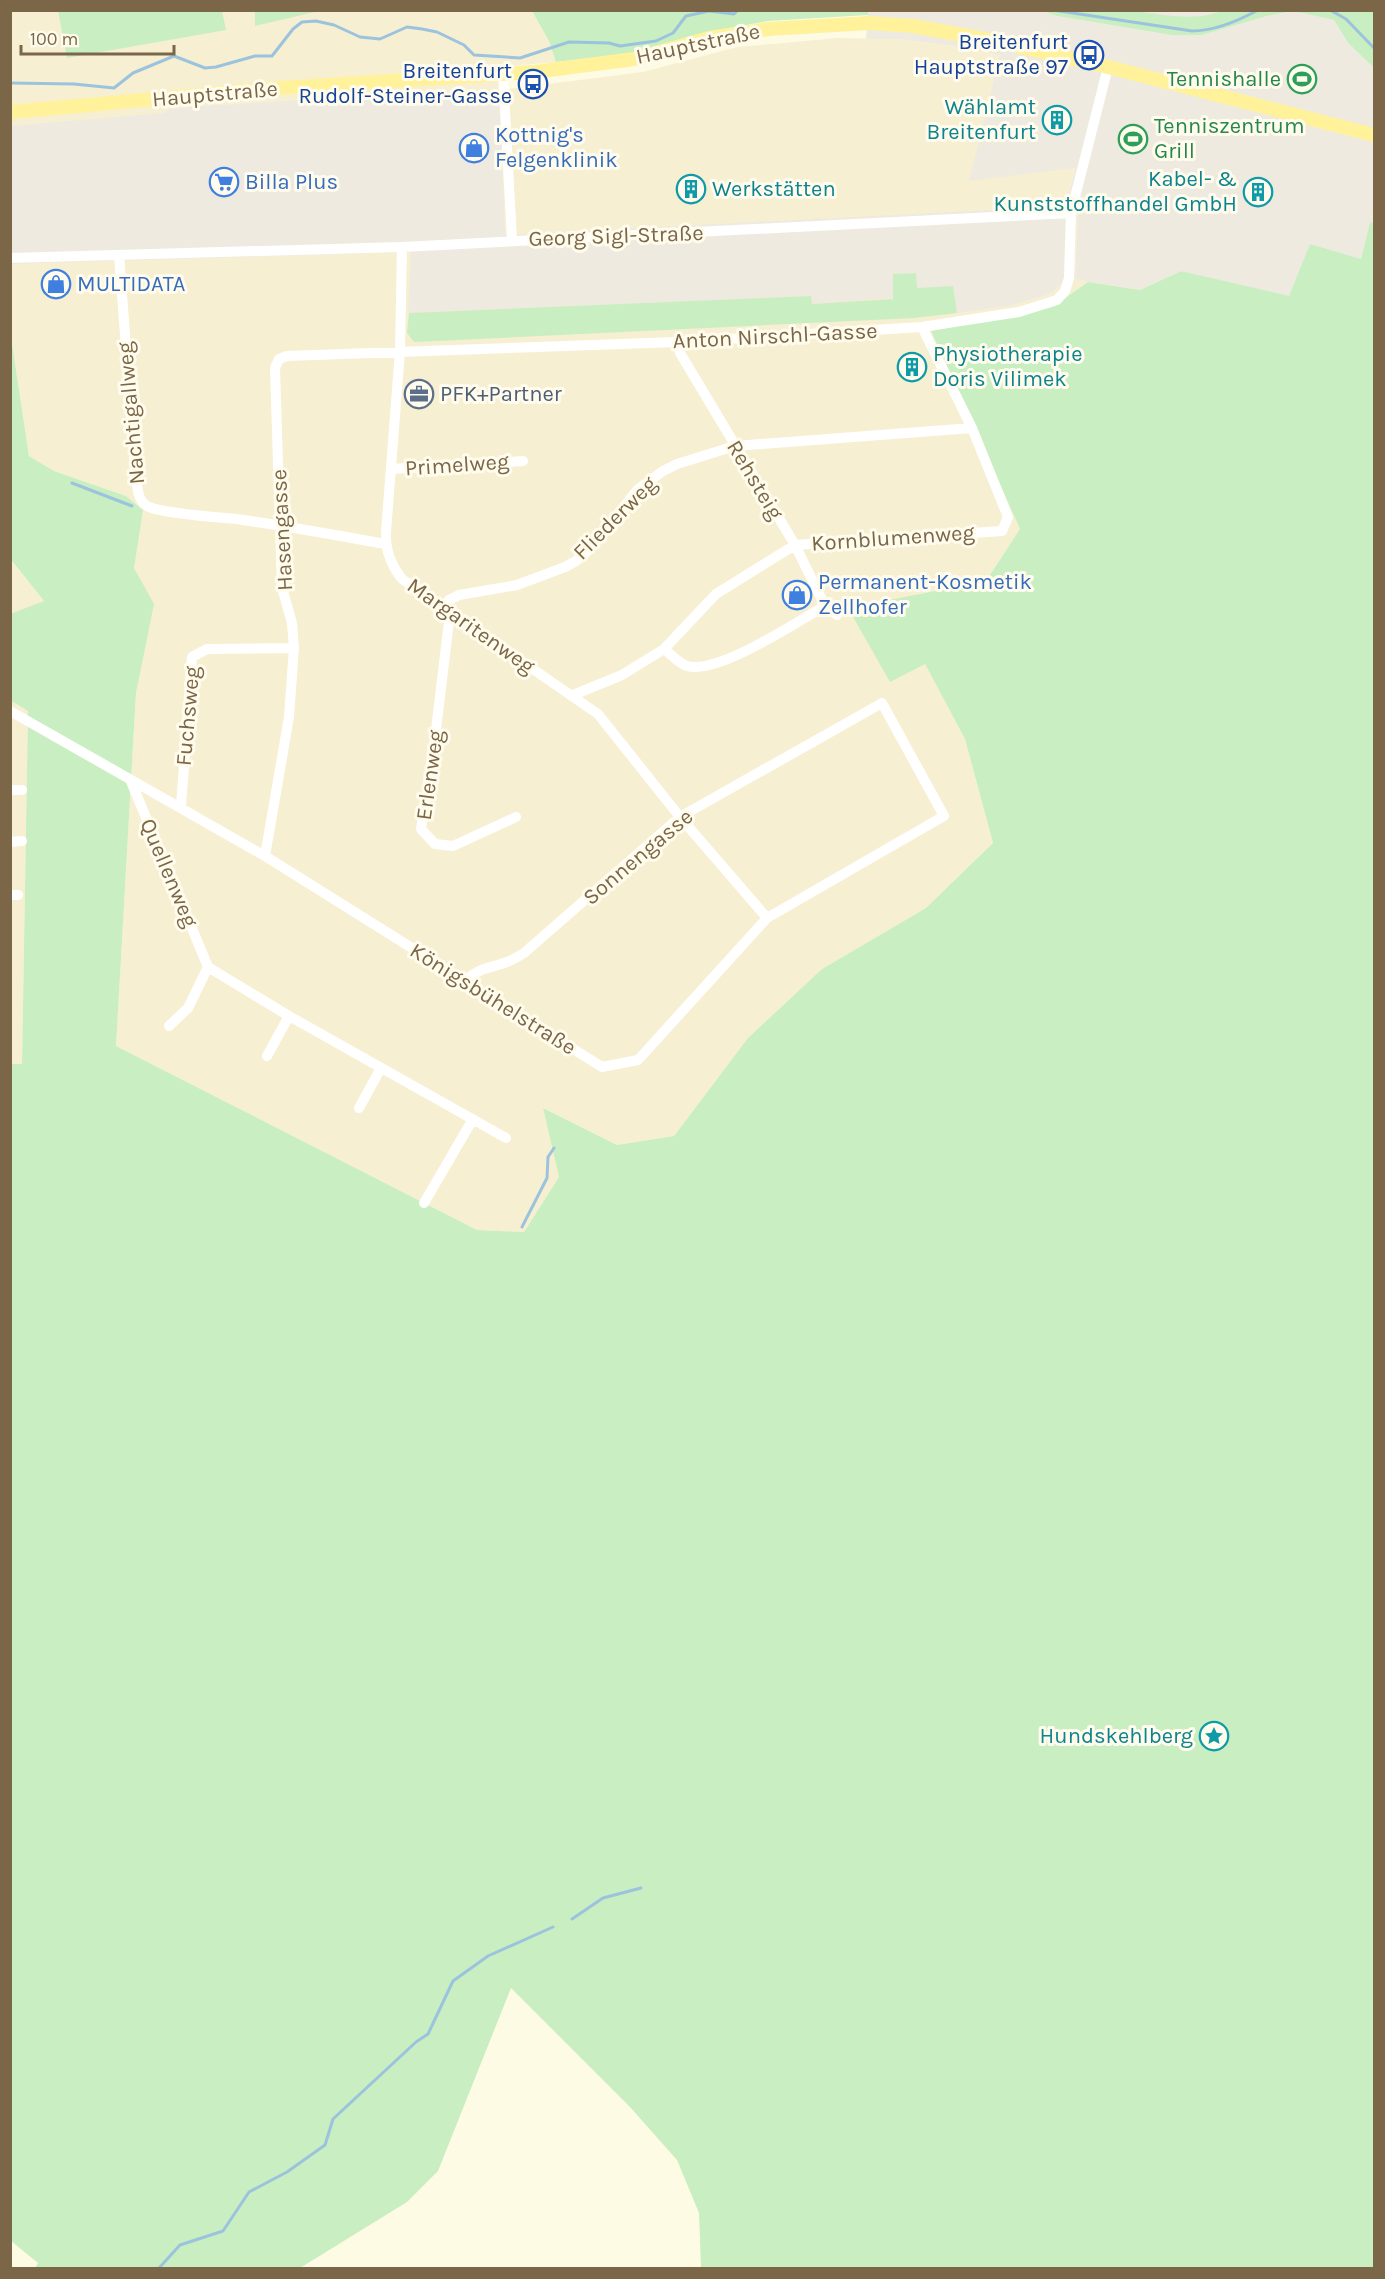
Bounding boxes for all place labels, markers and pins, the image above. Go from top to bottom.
place label: Breitenfurt Hauptstraße 97 [914,29,1068,80]
bus stop icon: Breitenfurt Hauptstraße 97 [1073,39,1105,71]
place label: Breitenfurt Rudolf-Steiner-Gasse [298,58,512,109]
sports icon: Tennishalle [1286,63,1318,95]
place label: Tennishalle [1167,66,1281,92]
bus stop icon: Breitenfurt Rudolf-Steiner-Gasse [517,68,549,100]
place label: Wählamt Breitenfurt [927,94,1036,145]
building icon: Wählamt Breitenfurt [1041,104,1073,136]
place label: Tenniszentrum Grill [1154,113,1304,164]
place label: Kottnig's Felgenklinik [495,122,618,173]
sports icon: Tenniszentrum Grill [1117,123,1149,155]
shop icon: Kottnig's Felgenklinik [458,132,490,164]
supermarket icon: Billa Plus [208,166,240,198]
place label: Kabel- & Kunststoffhandel GmbH [993,166,1237,217]
place label: Billa Plus [245,169,338,195]
building icon: Werkstätten [675,173,707,205]
place label: Werkstätten [712,176,836,202]
building icon: Kabel- & Kunststoffhandel GmbH [1242,176,1274,208]
shop icon: MULTIDATA [40,268,72,300]
place label: MULTIDATA [77,271,186,297]
place label: Physiotherapie Doris Vilimek [933,341,1082,392]
building icon: Physiotherapie Doris Vilimek [896,351,928,383]
office icon: PFK+Partner [403,378,435,410]
place label: PFK+Partner [440,381,562,407]
place label: Permanent-Kosmetik Zellhofer [818,569,1032,620]
shop icon: Permanent-Kosmetik Zellhofer [781,579,813,611]
place icon: Hundskehlberg [1198,1720,1230,1752]
place label: Hundskehlberg [1040,1723,1194,1749]

